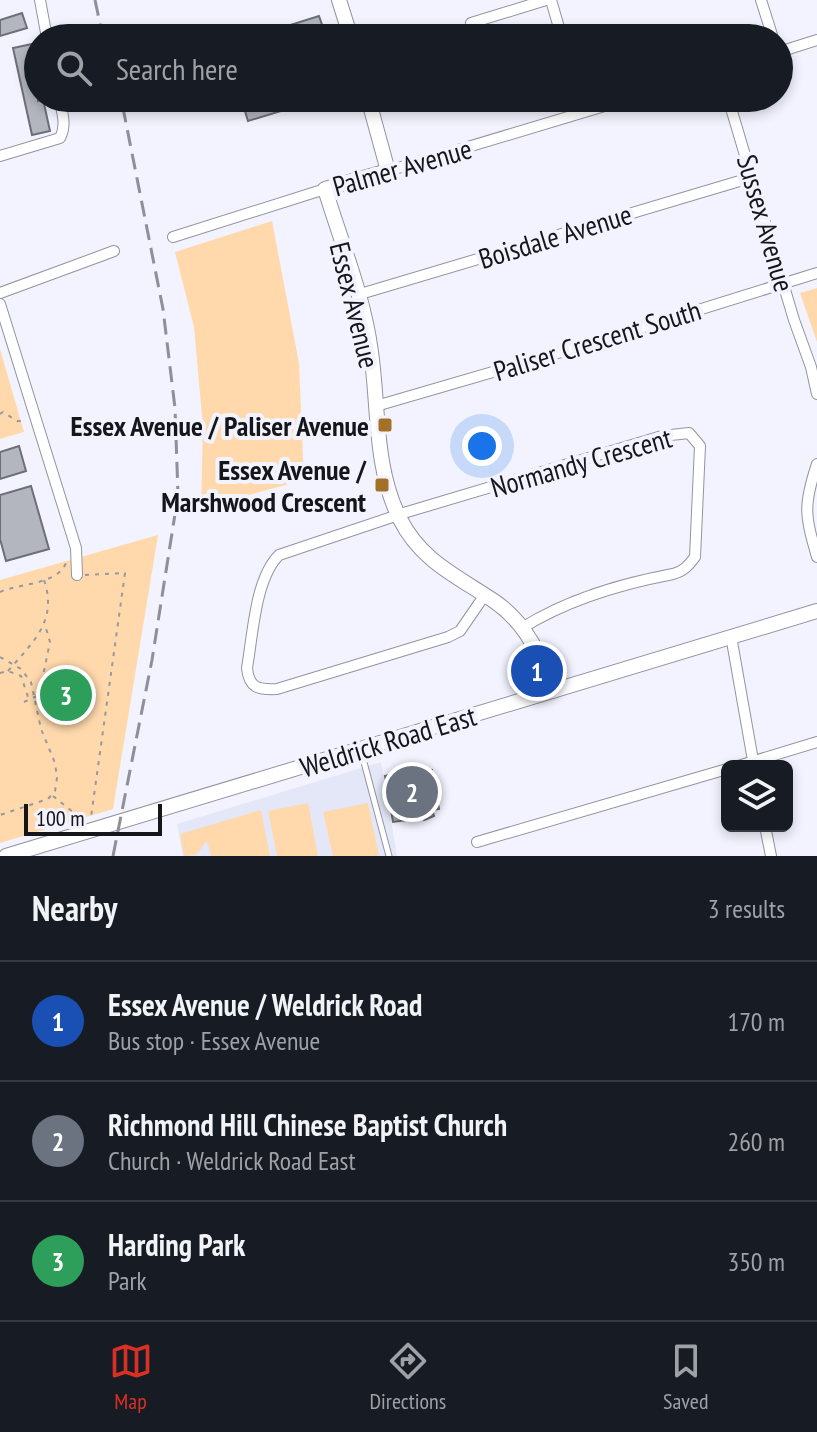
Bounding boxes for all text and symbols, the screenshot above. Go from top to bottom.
search box [24,24,793,112]
icon: search [52,46,96,90]
text: Search here [116,49,238,88]
street label: Palmer Avenue [328,129,476,205]
street label: Sussex Avenue [729,150,803,296]
street label: Boisdale Avenue [474,195,636,277]
street label: Essex Avenue [321,238,389,372]
street label: Paliser Crescent South [489,291,705,389]
place label: Essex Avenue / Paliser Avenue [71,407,369,444]
marker: Essex Avenue / Paliser Avenue [376,416,394,434]
street label: Normandy Crescent [486,418,676,505]
your location [462,426,502,466]
place label: Essex Avenue / Marshwood Crescent [161,451,367,520]
marker: Essex Avenue / Marshwood Crescent [373,476,391,494]
pin: 1 [511,641,563,701]
pin: 3 [40,665,92,725]
street label: Weldrick Road East [296,697,481,785]
map controls [721,760,793,832]
button: layers [721,760,793,832]
pin: 2 [386,762,438,822]
scale bar [24,800,162,836]
text: 100 m [36,804,85,832]
text: Nearby [32,886,117,930]
text: 3 results [708,892,785,925]
text: Essex Avenue / Weldrick Road [108,985,422,1024]
text: 1 [52,1005,64,1038]
text: 170 m [727,1005,785,1038]
text: Bus stop · Essex Avenue [108,1024,320,1057]
text: Richmond Hill Chinese Baptist Church [108,1105,507,1144]
text: 2 [52,1125,64,1158]
text: 260 m [727,1125,785,1158]
text: Church · Weldrick Road East [108,1144,356,1177]
text: Harding Park [108,1225,245,1264]
text: 3 [52,1245,64,1278]
text: 350 m [727,1245,785,1278]
text: Park [108,1264,147,1297]
tab: Map [109,1339,153,1415]
tab: Directions [370,1339,446,1415]
tab: Saved [663,1339,708,1415]

